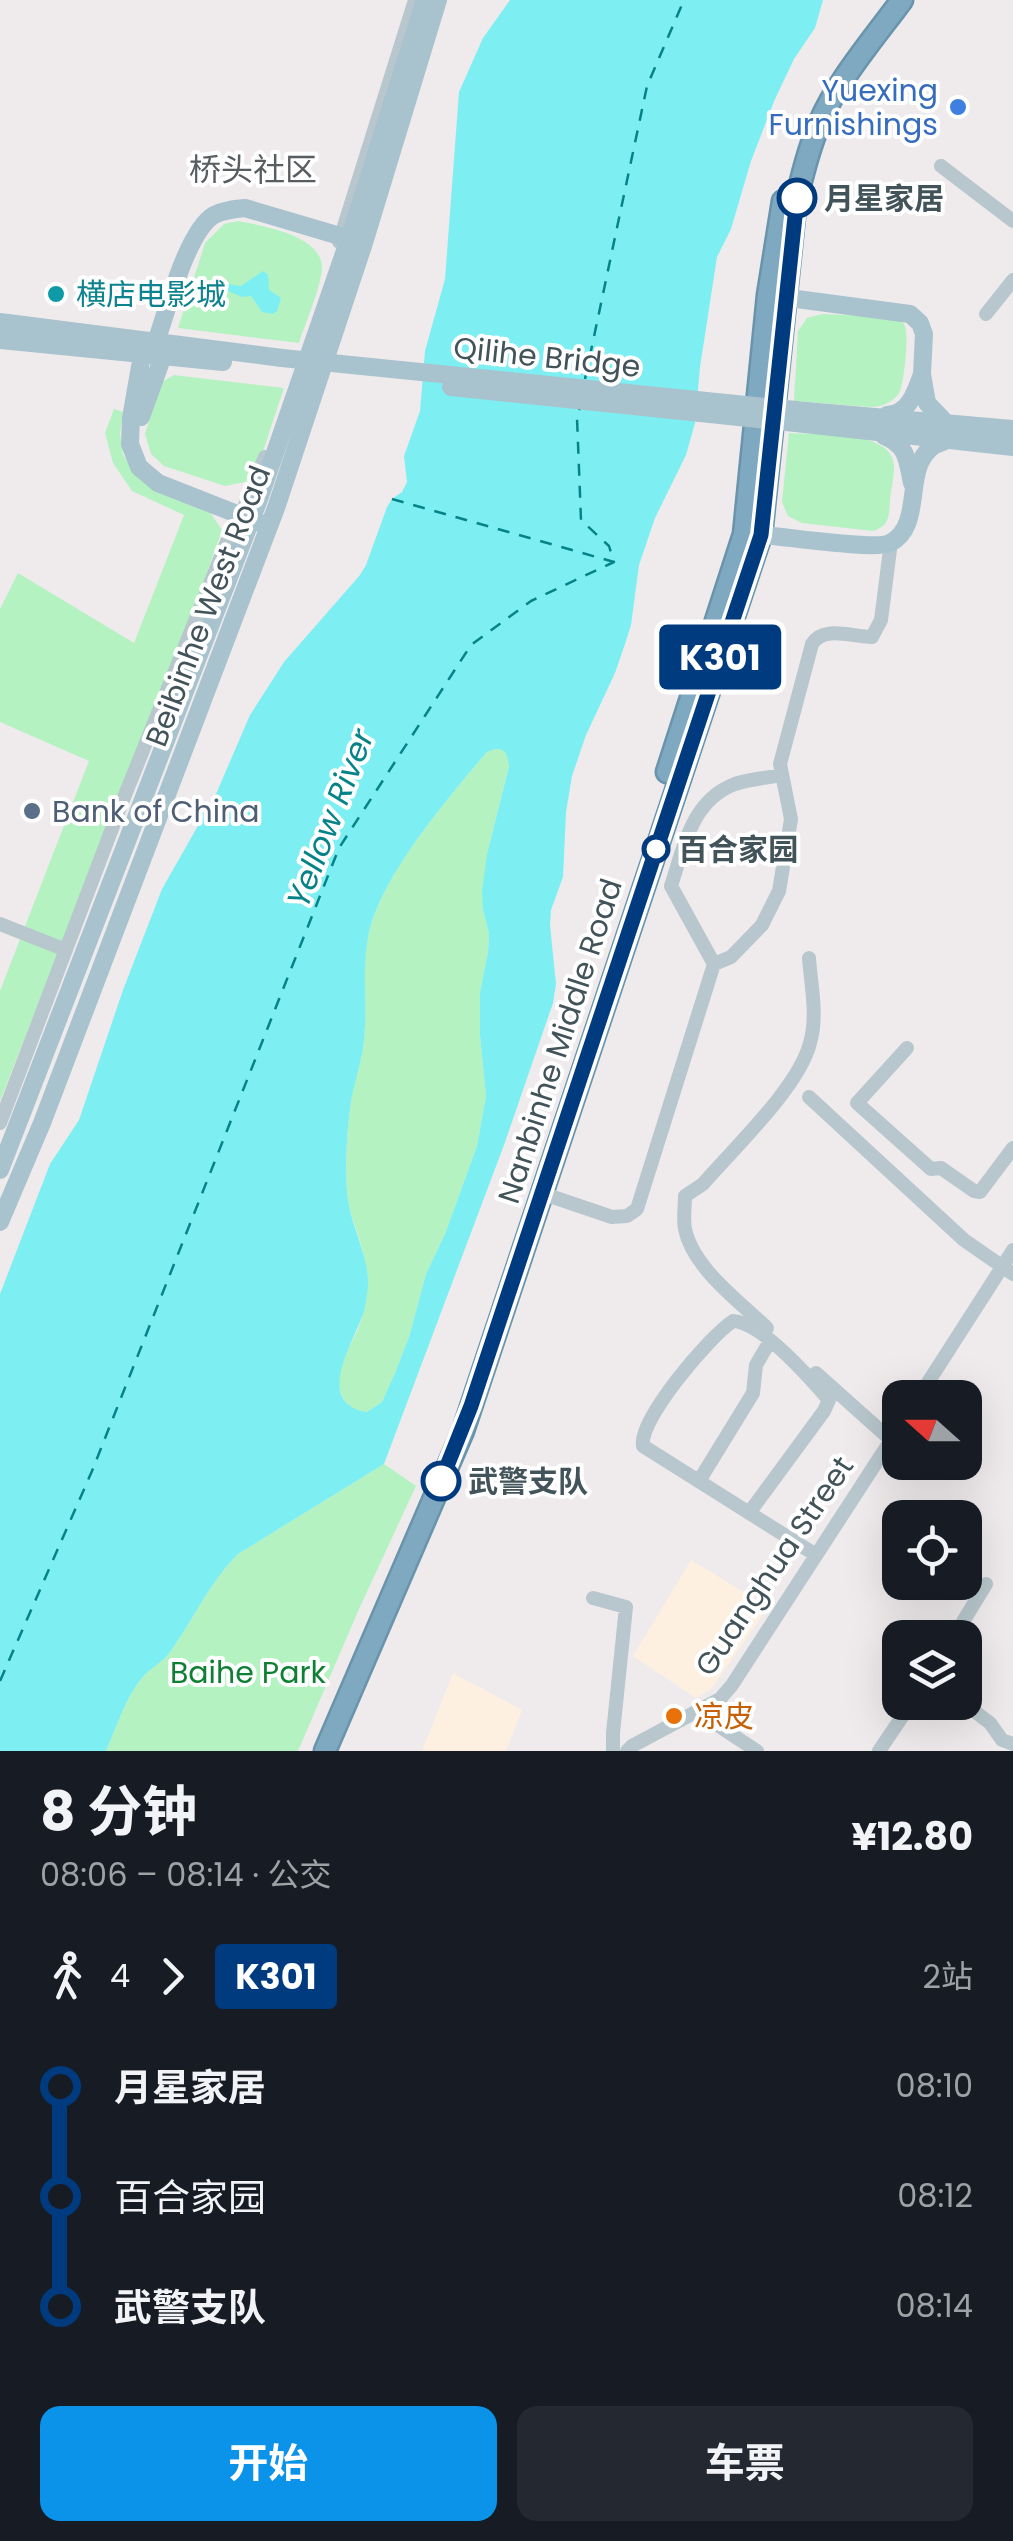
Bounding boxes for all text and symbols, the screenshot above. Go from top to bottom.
place label: Yuexing Furnishings [769,69,938,146]
marker: Yuexing Furnishings [947,96,969,118]
district label: 桥头社区 [189,147,317,192]
place label: 月星家居 [824,177,944,220]
marker: 月星家居 [778,179,816,217]
place label: 横店电影城 [76,273,226,316]
marker: 横店电影城 [45,283,67,305]
street label: Qilihe Bridge [451,326,643,388]
street label: Beibinhe West Road [135,459,281,753]
line badge: K301 [650,624,790,690]
text: K301 [679,633,761,682]
water label: Yellow River [275,721,385,914]
place label: Bank of China [52,790,260,833]
marker: Bank of China [21,800,43,822]
place label: 百合家园 [678,828,798,871]
marker: 百合家园 [643,836,669,862]
street label: Nanbinhe Middle Road [487,873,633,1209]
north arrow [882,1380,982,1480]
map controls [882,1380,982,1720]
street label: Guanghua Street [684,1448,864,1684]
place label: 武警支队 [468,1460,588,1503]
marker: 武警支队 [422,1462,460,1500]
button: locate [882,1500,982,1600]
button: layers [882,1620,982,1720]
park label: Baihe Park [170,1651,327,1694]
place label: 凉皮 [694,1695,754,1738]
marker: 凉皮 [663,1705,685,1727]
text: 8 分钟 [40,1773,197,1850]
text: ¥12.80 [851,1810,973,1863]
text: 08:06 – 08:14 · 公交 [40,1852,332,1897]
icon: walk [40,1949,95,2004]
icon: forward [145,1949,200,2004]
text: K301 [235,1952,317,2001]
text: 4 [110,1953,130,1998]
text: 2站 [923,1954,973,1999]
text: 月星家居 [114,2061,266,2114]
text: 08:10 [896,2063,973,2108]
text: 百合家园 [114,2171,266,2224]
text: 08:12 [897,2173,973,2218]
text: 武警支队 [114,2281,266,2334]
text: 08:14 [896,2283,973,2328]
button: 开始 [40,2406,497,2521]
button: 车票 [517,2406,973,2521]

